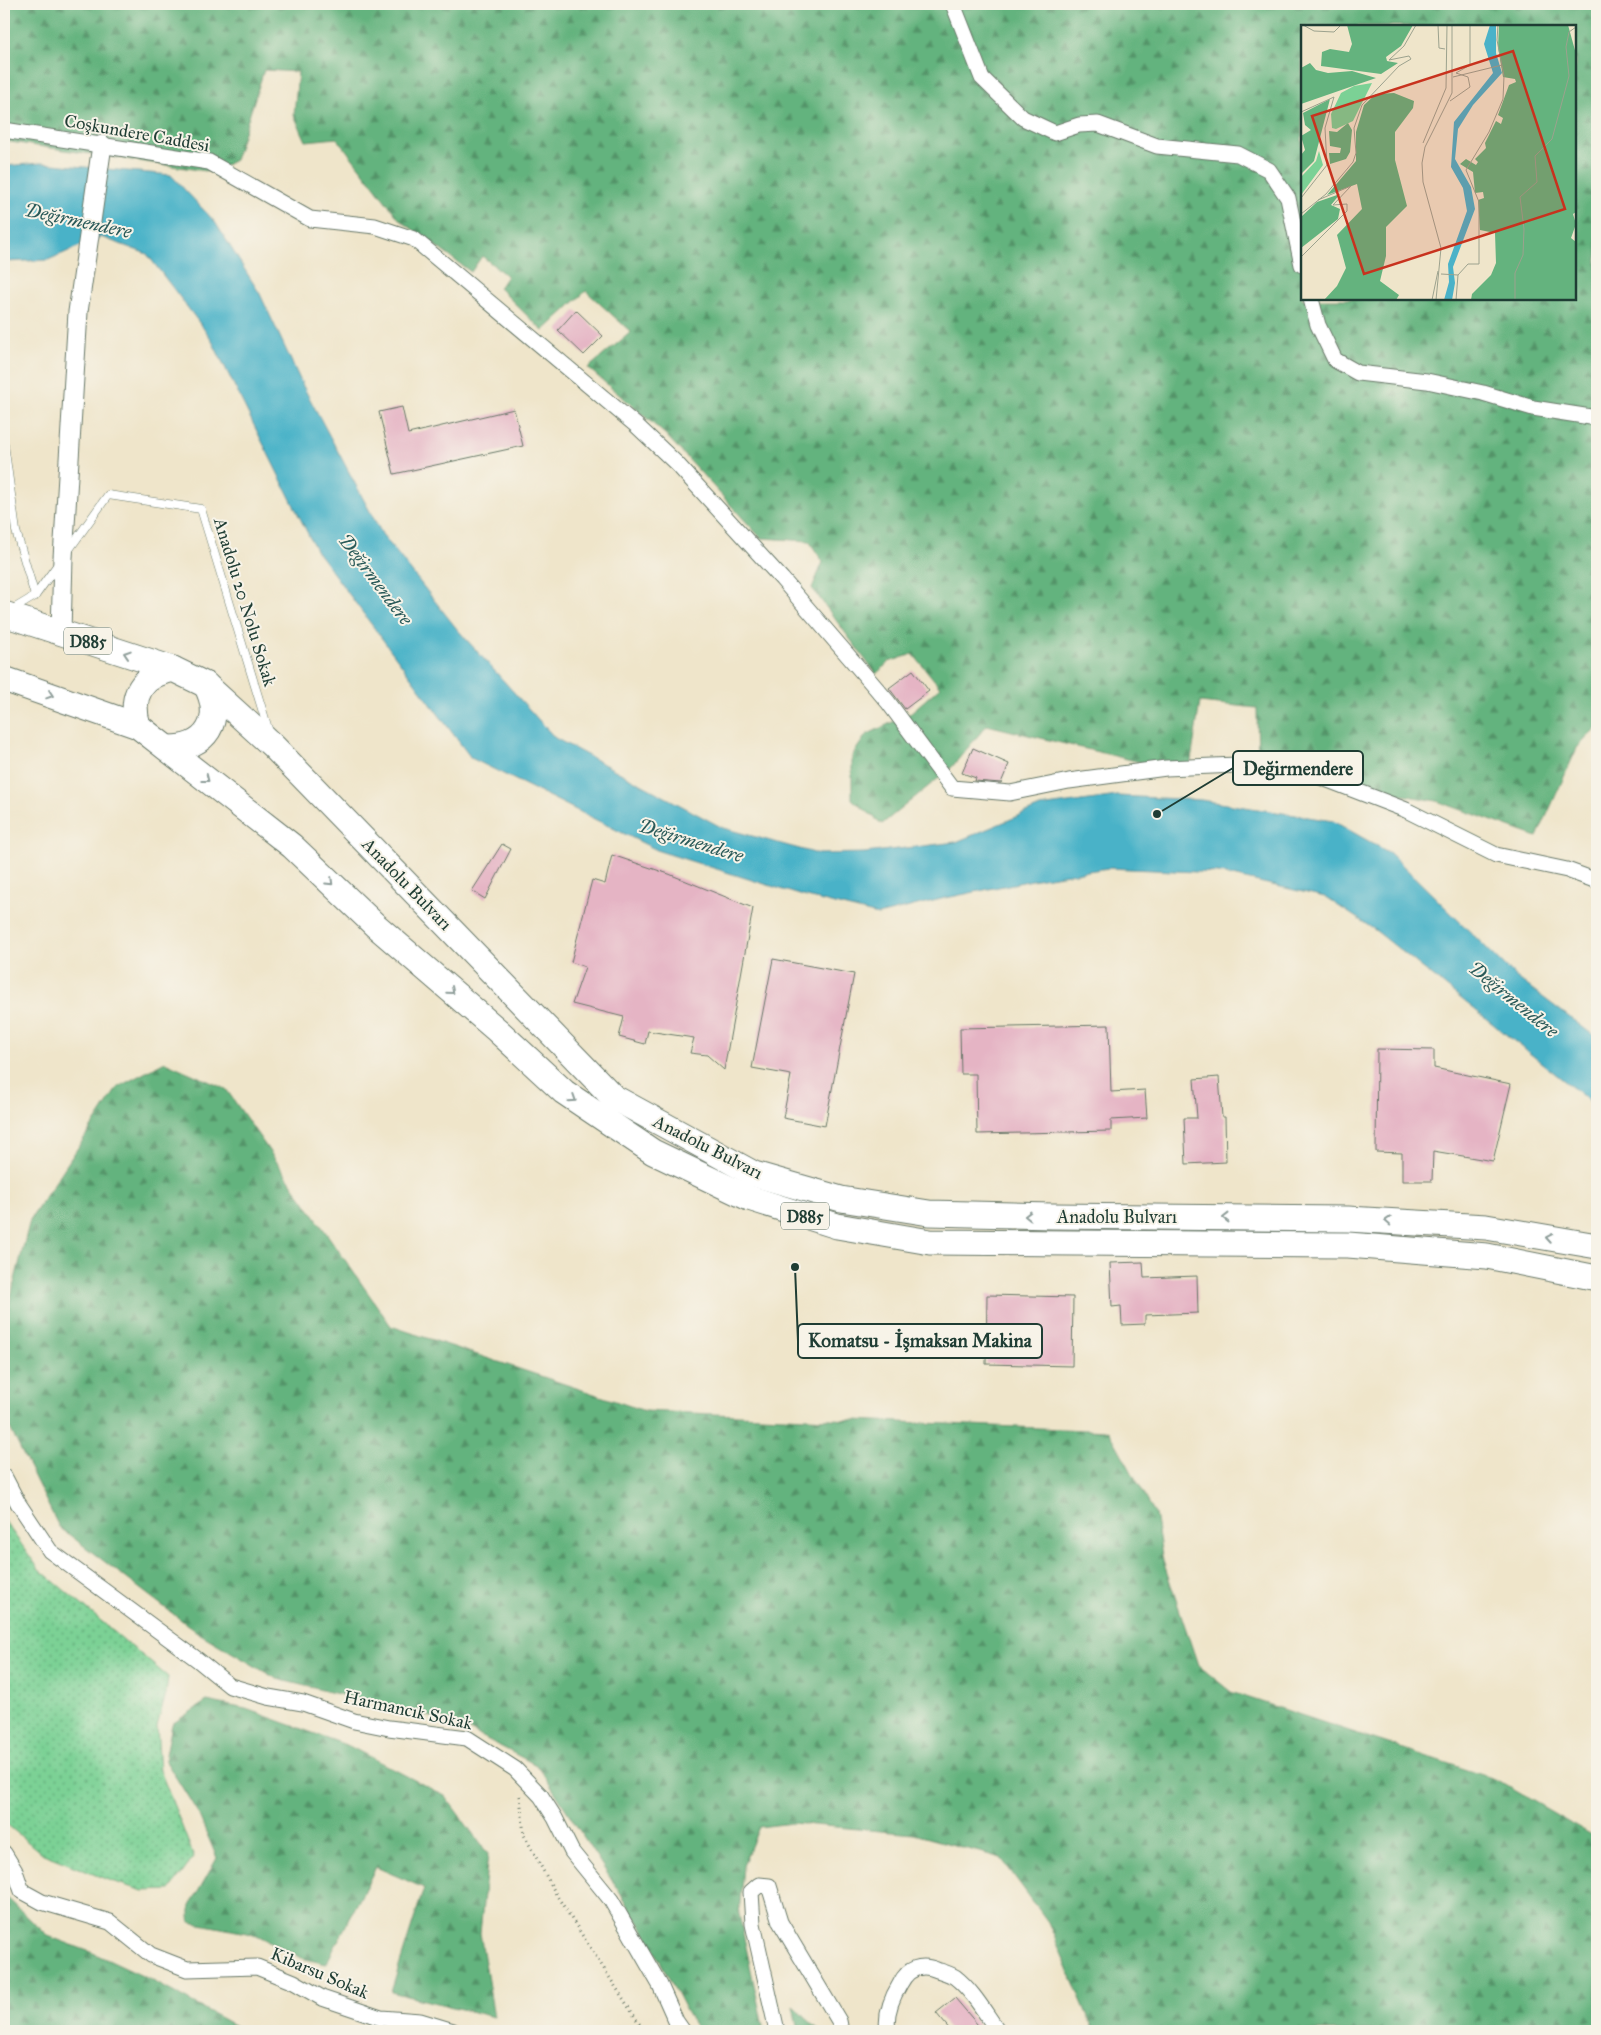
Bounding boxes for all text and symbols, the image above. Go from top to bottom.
inset map [1301,25,1576,300]
street label: Coşkundere Caddesi [63,109,211,157]
water label: Değirmendere [23,198,134,243]
street label: Anadolu 20 Nolu Sokak [209,514,281,690]
water label: Değirmendere [334,529,418,630]
road number: D885 [64,627,112,654]
one-way arrow [123,649,131,659]
one-way arrow [45,689,53,699]
callout: Değirmendere [1233,751,1363,785]
text: Değirmendere [1243,757,1353,781]
one-way arrow [200,773,209,781]
water label: Değirmendere [636,814,747,868]
street label: Anadolu Bulvarı [357,833,457,935]
one-way arrow [325,877,334,886]
water label: Değirmendere [1464,956,1564,1043]
one-way arrow [446,985,455,994]
one-way arrow [568,1092,577,1102]
street label: Anadolu Bulvarı [649,1110,766,1184]
road number: D885 [781,1202,829,1230]
street label: Anadolu Bulvarı [1056,1206,1177,1228]
one-way arrow [1024,1211,1032,1221]
one-way arrow [1221,1213,1229,1223]
one-way arrow [1384,1216,1392,1227]
one-way arrow [1545,1233,1554,1243]
callout: Komatsu - İşmaksan Makina [798,1324,1042,1358]
text: Komatsu - İşmaksan Makina [808,1328,1033,1353]
street label: Harmancık Sokak [342,1686,475,1735]
street label: Kibarsu Sokak [268,1942,373,2004]

